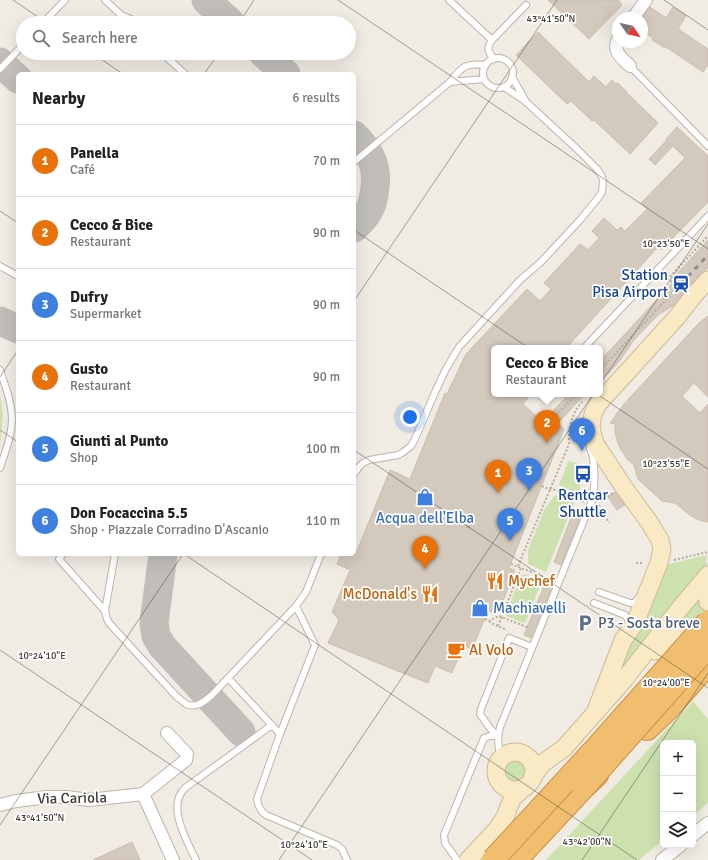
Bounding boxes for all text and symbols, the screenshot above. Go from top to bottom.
north arrow [612,12,648,48]
text: 43°41'50"N [527,13,575,25]
search box [16,16,356,60]
icon: search [30,27,52,49]
text: Search here [62,29,138,47]
text: Nearby [32,88,85,109]
text: 6 results [292,90,340,106]
text: Panella [70,144,119,162]
text: 1 [41,153,49,169]
text: 70 m [313,153,340,169]
text: Café [70,162,95,178]
text: Cecco & Bice [70,216,153,234]
text: 2 [41,225,49,241]
text: 90 m [313,225,340,241]
text: Restaurant [70,234,131,250]
text: 10°23'50"E [642,238,690,250]
place label: Station Pisa Airport [592,266,668,301]
station icon: Station Pisa Airport [671,274,691,294]
text: Dufry [70,288,108,306]
text: 3 [41,297,49,313]
text: 90 m [313,297,340,313]
text: Supermarket [70,306,142,322]
popup [491,345,603,397]
text: Cecco & Bice [506,354,588,372]
text: Gusto [70,360,108,378]
text: 4 [41,369,49,385]
text: 90 m [313,369,340,385]
text: Restaurant [506,372,567,388]
text: Restaurant [70,378,131,394]
your location [400,407,420,427]
pin: 2 [534,410,560,443]
pin: 6 [569,418,595,451]
text: Giunti al Punto [70,432,168,450]
text: 5 [41,441,49,457]
text: 100 m [306,441,340,457]
text: Shop [70,450,98,466]
pin: 3 [516,458,542,491]
text: 10°23'55"E [642,458,690,470]
pin: 1 [485,460,511,493]
bus stop icon: Rentcar Shuttle [573,464,593,484]
place label: Rentcar Shuttle [558,486,608,521]
shop icon: Acqua dell'Elba [415,487,435,507]
text: Don Focaccina 5.5 [70,504,188,522]
pin: 5 [497,508,523,541]
place label: Acqua dell'Elba [376,509,474,527]
text: 6 [41,513,49,529]
text: 110 m [306,513,340,529]
text: Shop · Piazzale Corradino D'Ascanio [70,522,269,538]
pin: 4 [412,536,438,569]
restaurant icon: Mychef [485,571,505,591]
place label: Mychef [508,572,556,590]
restaurant icon: McDonald's [420,584,440,604]
place label: McDonald's [343,585,417,603]
shop icon: Machiavelli [470,598,490,618]
place label: Machiavelli [493,599,566,617]
parking icon: P3 - Sosta breve [575,613,595,633]
place label: P3 - Sosta breve [598,614,700,632]
cafe icon: Al Volo [446,640,466,660]
place label: Al Volo [469,641,514,659]
text: 10°24'10"E [18,650,66,662]
text: 10°24'00"E [642,677,690,689]
map controls [660,740,696,848]
button: + [660,740,696,776]
button: − [660,776,696,812]
street label: Via Cariola [37,788,107,808]
text: 43°41'50"N [16,812,64,824]
button: layers [660,812,696,848]
text: 43°42'00"N [563,836,611,848]
text: 10°24'10"E [280,839,328,851]

